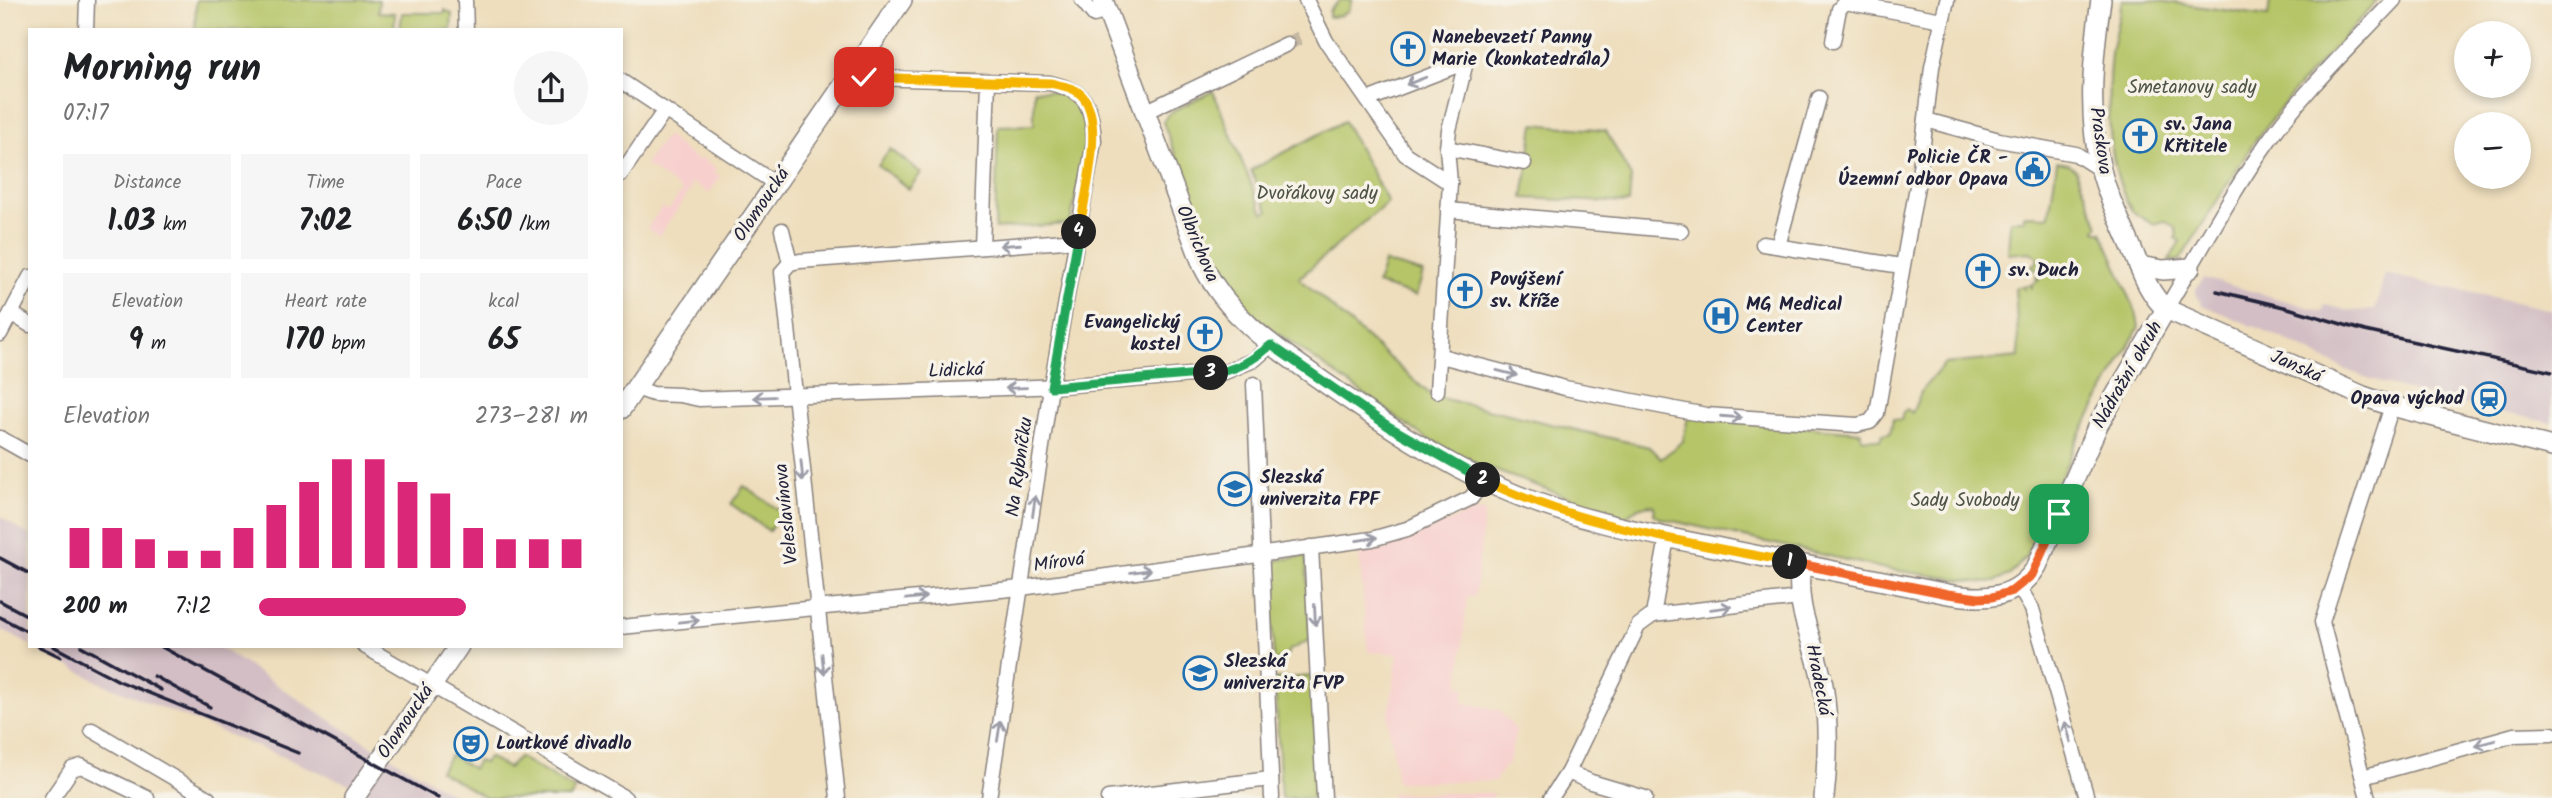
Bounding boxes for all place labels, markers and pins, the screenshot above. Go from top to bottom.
place label: Nanebevzetí Panny Marie (konkatedrála) [1432,23,1611,75]
church icon: Nanebevzetí Panny Marie (konkatedrála) [1389,30,1427,68]
pin [834,47,894,107]
place label: sv. Jana Křtitele [2164,110,2232,162]
church icon: sv. Jana Křtitele [2121,117,2159,155]
place label: Policie ČR - Územní odbor Opava [1838,143,2008,195]
public building icon: Policie ČR - Územní odbor Opava [2014,150,2052,188]
pin: 4 [1062,215,1096,250]
church icon: sv. Duch [1964,252,2002,290]
place label: sv. Duch [2008,256,2079,286]
place label: Povýšení sv. Kříže [1490,265,1564,317]
church icon: Povýšení sv. Kříže [1446,272,1484,310]
place label: MG Medical Center [1746,290,1843,342]
hospital icon: MG Medical Center [1702,297,1740,335]
place label: Evangelický kostel [1084,308,1181,360]
church icon: Evangelický kostel [1186,315,1224,353]
pin: 3 [1194,356,1228,390]
station icon: Opava východ [2470,380,2508,418]
place label: Opava východ [2351,384,2465,414]
pin: 2 [1466,462,1500,498]
place label: Slezská univerzita FPF [1260,463,1381,515]
school or university icon: Slezská univerzita FPF [1216,470,1254,508]
pin [2029,484,2089,544]
pin: 1 [1772,544,1808,580]
place label: Slezská univerzita FVP [1224,647,1344,699]
school or university icon: Slezská univerzita FVP [1181,654,1219,692]
theatre icon: Loutkové divadlo [452,725,490,763]
place label: Loutkové divadlo [496,729,632,759]

